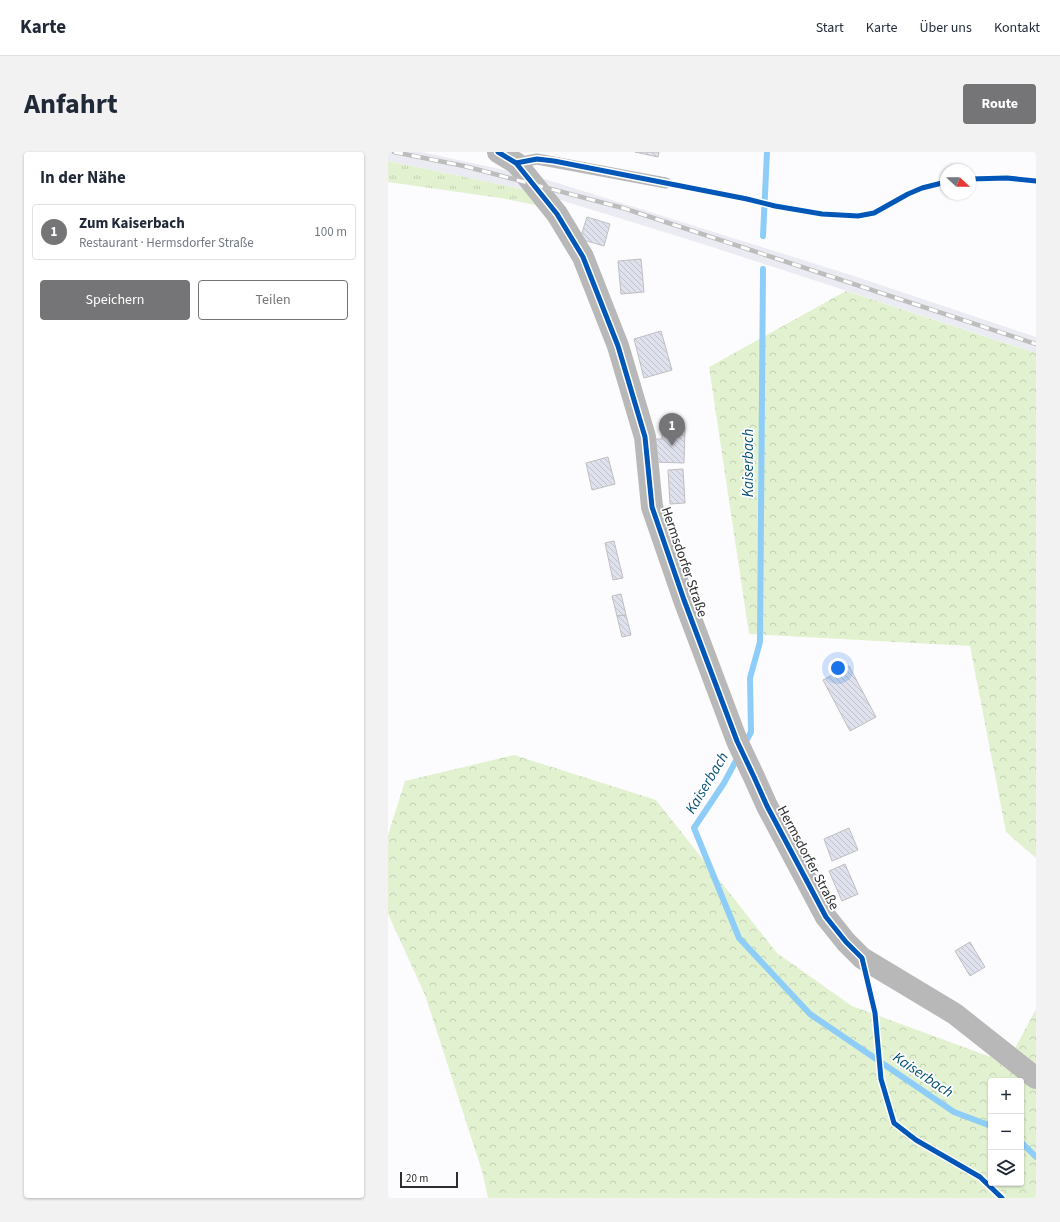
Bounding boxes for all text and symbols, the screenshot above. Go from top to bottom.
text: Karte [20,14,66,41]
text: Start [816,18,844,38]
text: Karte [866,18,897,38]
text: Über uns [919,18,972,38]
text: Kontakt [994,18,1040,38]
text: Anfahrt [24,84,118,124]
button: Route [963,84,1036,124]
north arrow [940,164,976,200]
text: In der Nähe [40,166,126,190]
text: Zum Kaiserbach [79,213,185,234]
text: 1 [51,223,57,241]
text: 100 m [314,223,347,241]
text: Restaurant · Hermsdorfer Straße [79,234,254,252]
button: Speichern [40,280,190,320]
button: Teilen [198,280,348,320]
pin: 1 [659,413,685,446]
water label: Kaiserbach [738,429,759,497]
street label: Hermsdorfer Straße [656,504,712,620]
your location [828,658,848,678]
water label: Kaiserbach [680,748,734,818]
street label: Hermsdorfer Straße [772,802,844,914]
water label: Kaiserbach [889,1047,957,1103]
map controls [988,1078,1024,1186]
button: + [988,1078,1024,1114]
button: − [988,1114,1024,1150]
button: layers [988,1150,1024,1186]
scale bar [400,1170,458,1189]
text: 20 m [406,1171,428,1186]

